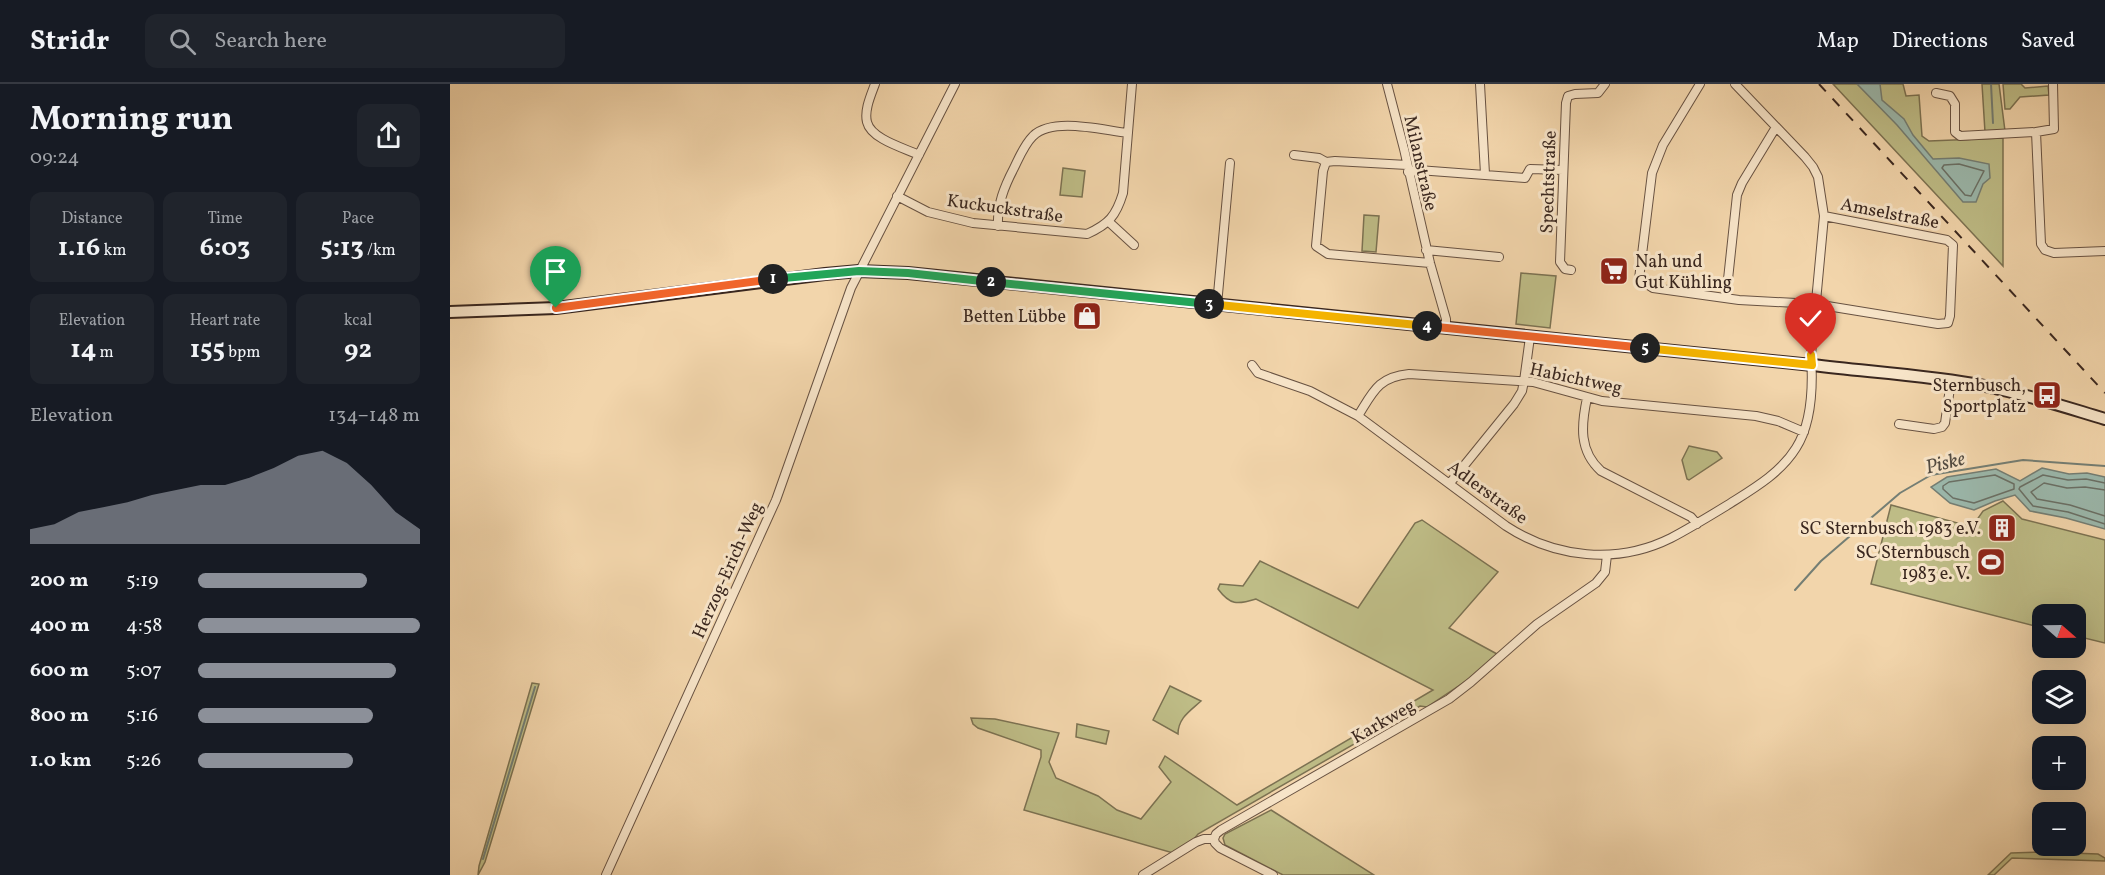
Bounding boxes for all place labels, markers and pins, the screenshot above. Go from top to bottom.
pin [530,246,581,308]
place label: Nah und Gut Kühling [1635,250,1732,296]
supermarket icon: Nah und Gut Kühling [1598,255,1630,287]
pin: 1 [758,264,788,294]
pin: 2 [976,267,1006,297]
pin: 3 [1194,289,1224,319]
pin [1785,293,1836,355]
shop icon: Betten Lübbe [1071,300,1103,332]
place label: Betten Lübbe [963,305,1066,330]
pin: 4 [1412,311,1442,341]
pin: 5 [1630,333,1660,363]
place label: Sternbusch, Sportplatz [1932,374,2026,420]
bus stop icon: Sternbusch, Sportplatz [2031,379,2063,411]
building icon: SC Sternbusch 1983 e.V. [1986,512,2018,544]
place label: SC Sternbusch 1983 e.V. [1800,517,1981,542]
place label: SC Sternbusch 1983 e. V. [1856,541,1970,587]
sports icon: SC Sternbusch 1983 e. V. [1975,546,2007,578]

